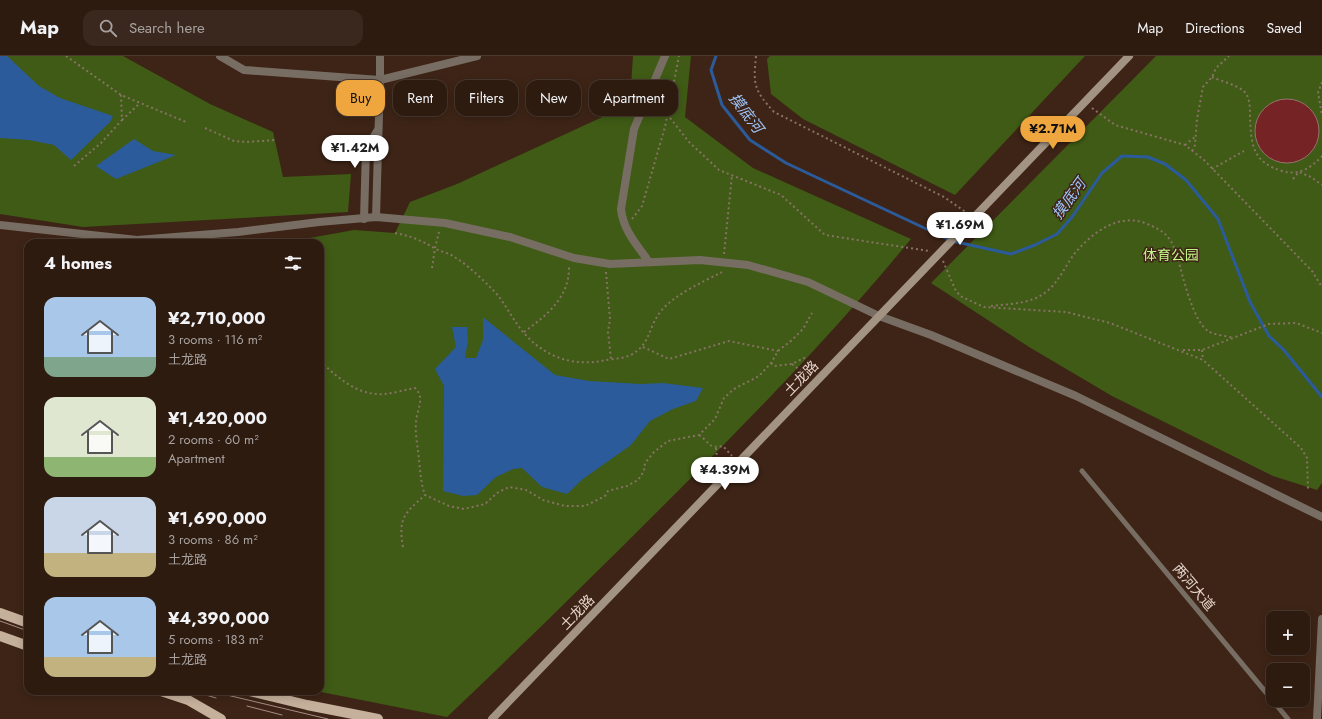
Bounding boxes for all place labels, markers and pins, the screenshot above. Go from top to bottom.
pin: ¥2.71M [1020,116,1086,150]
pin: ¥1.42M [322,135,388,169]
pin: ¥1.69M [927,212,993,246]
pin: ¥4.39M [692,457,758,491]

